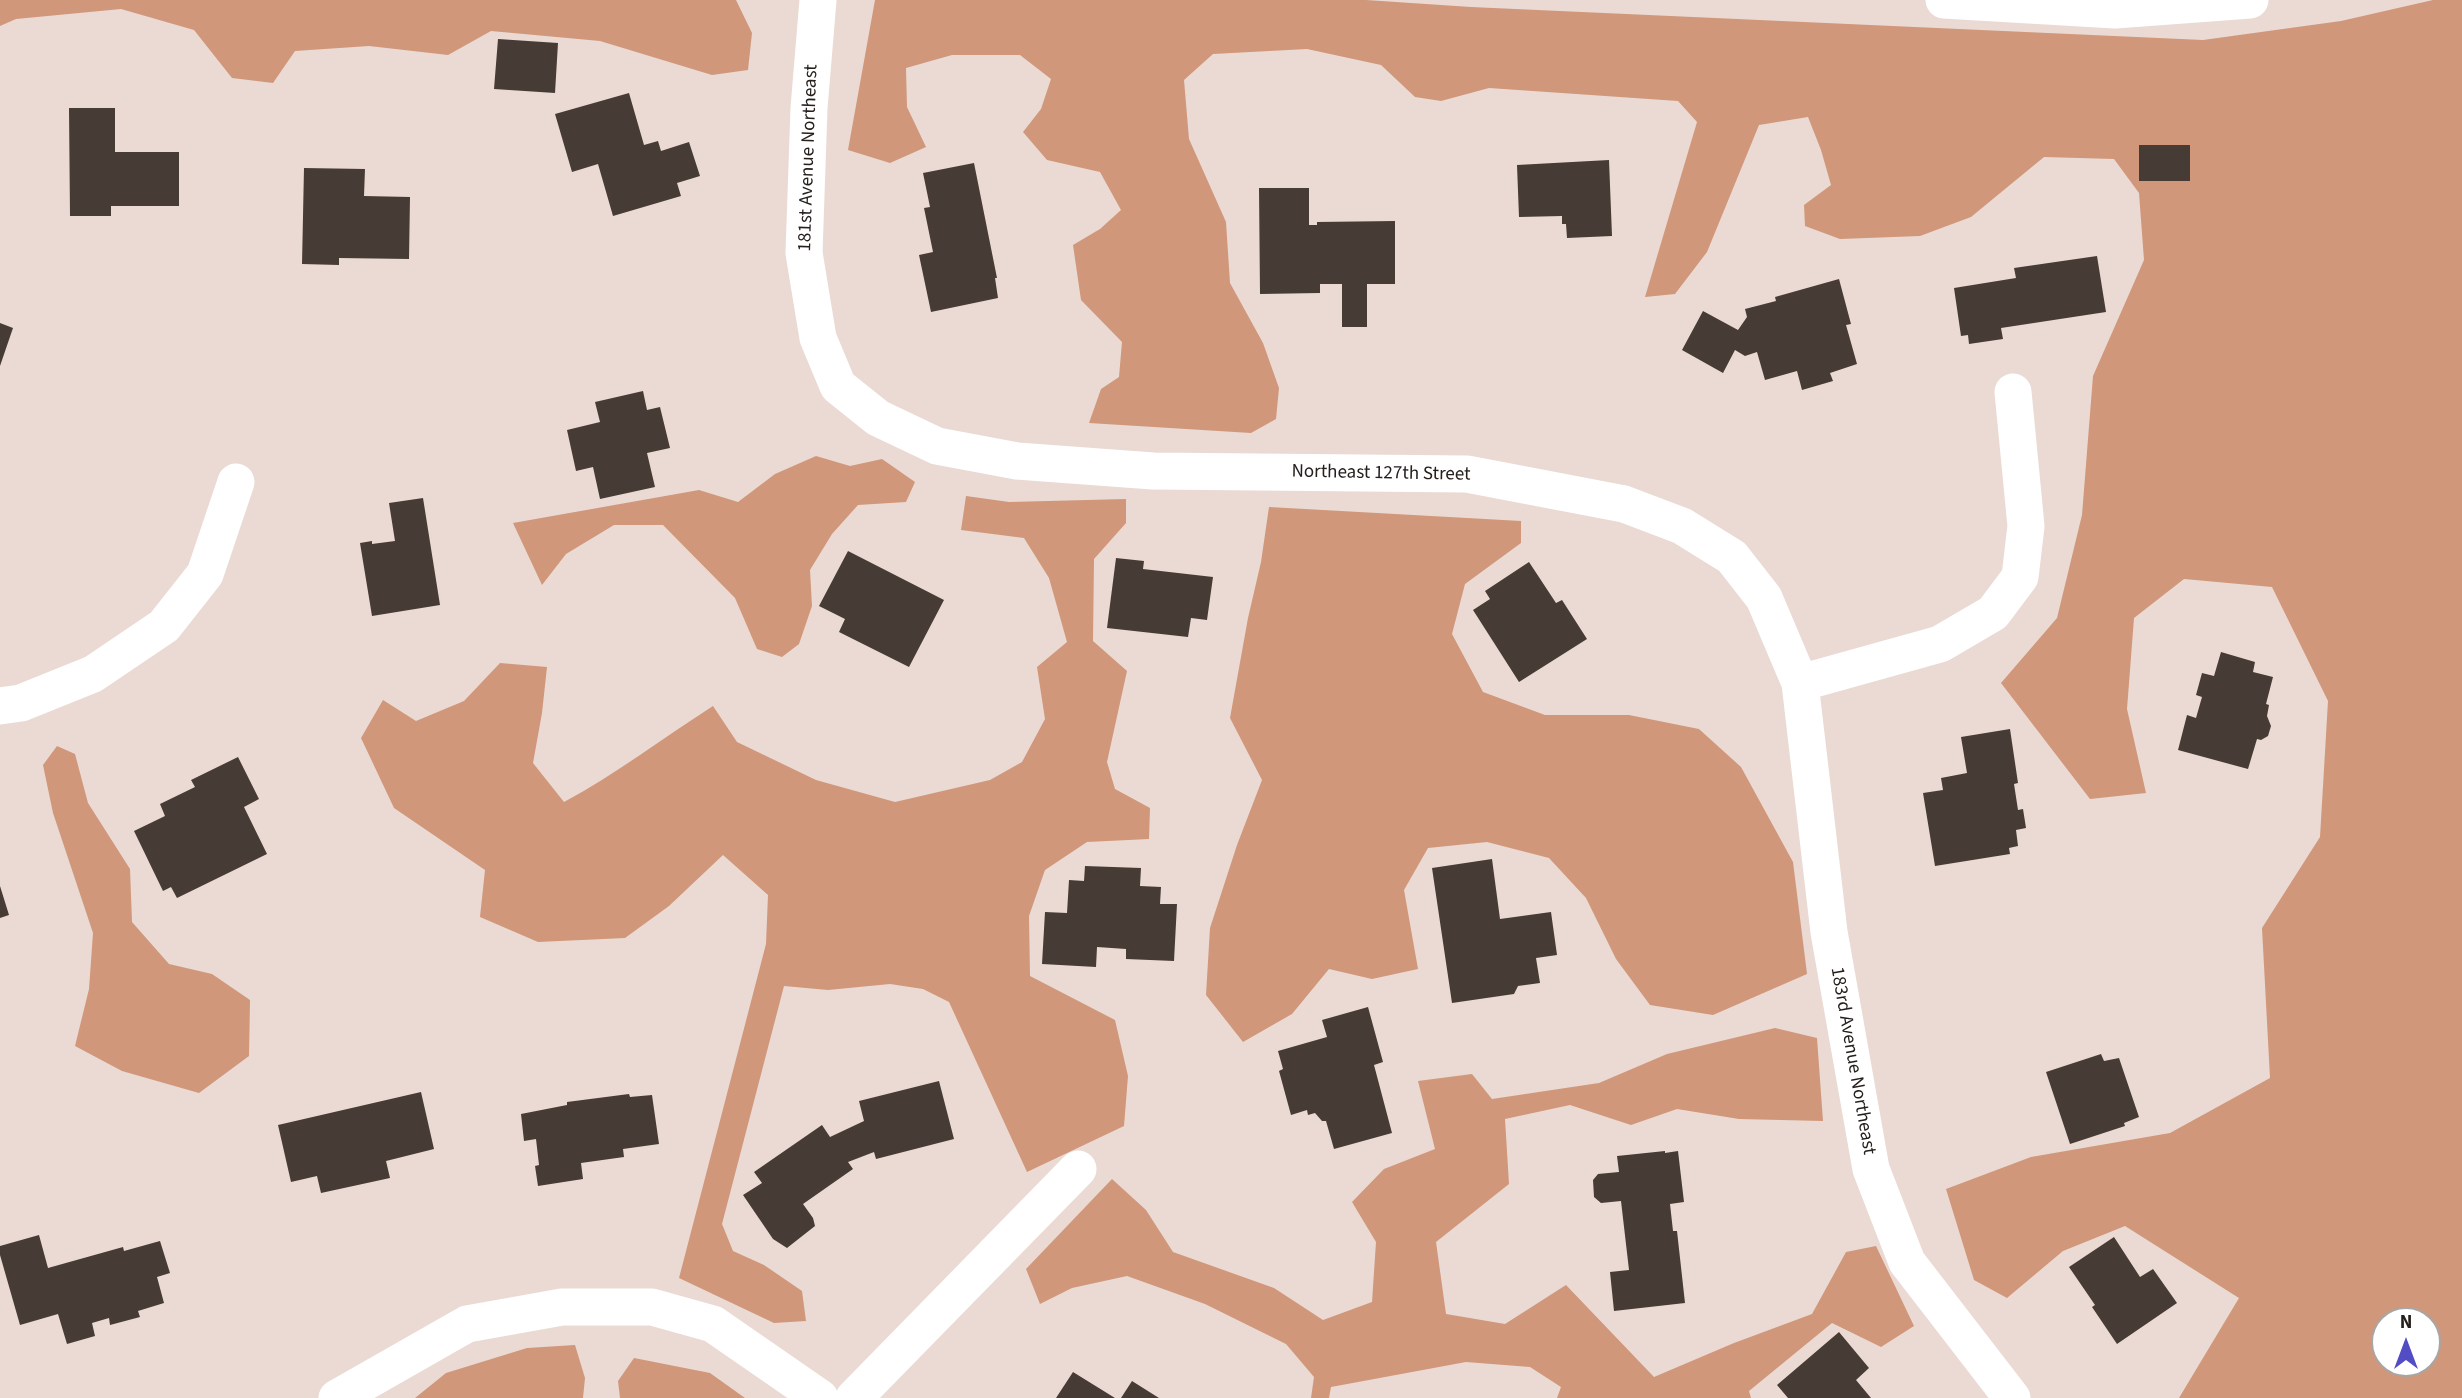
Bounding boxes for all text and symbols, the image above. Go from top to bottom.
street label: 181st Avenue Northeast [794,64,824,252]
street label: Northeast 127th Street [1291,461,1471,487]
street label: 183rd Avenue Northeast [1824,965,1880,1157]
north arrow [2371,1307,2441,1377]
text: N [2400,1309,2412,1336]

